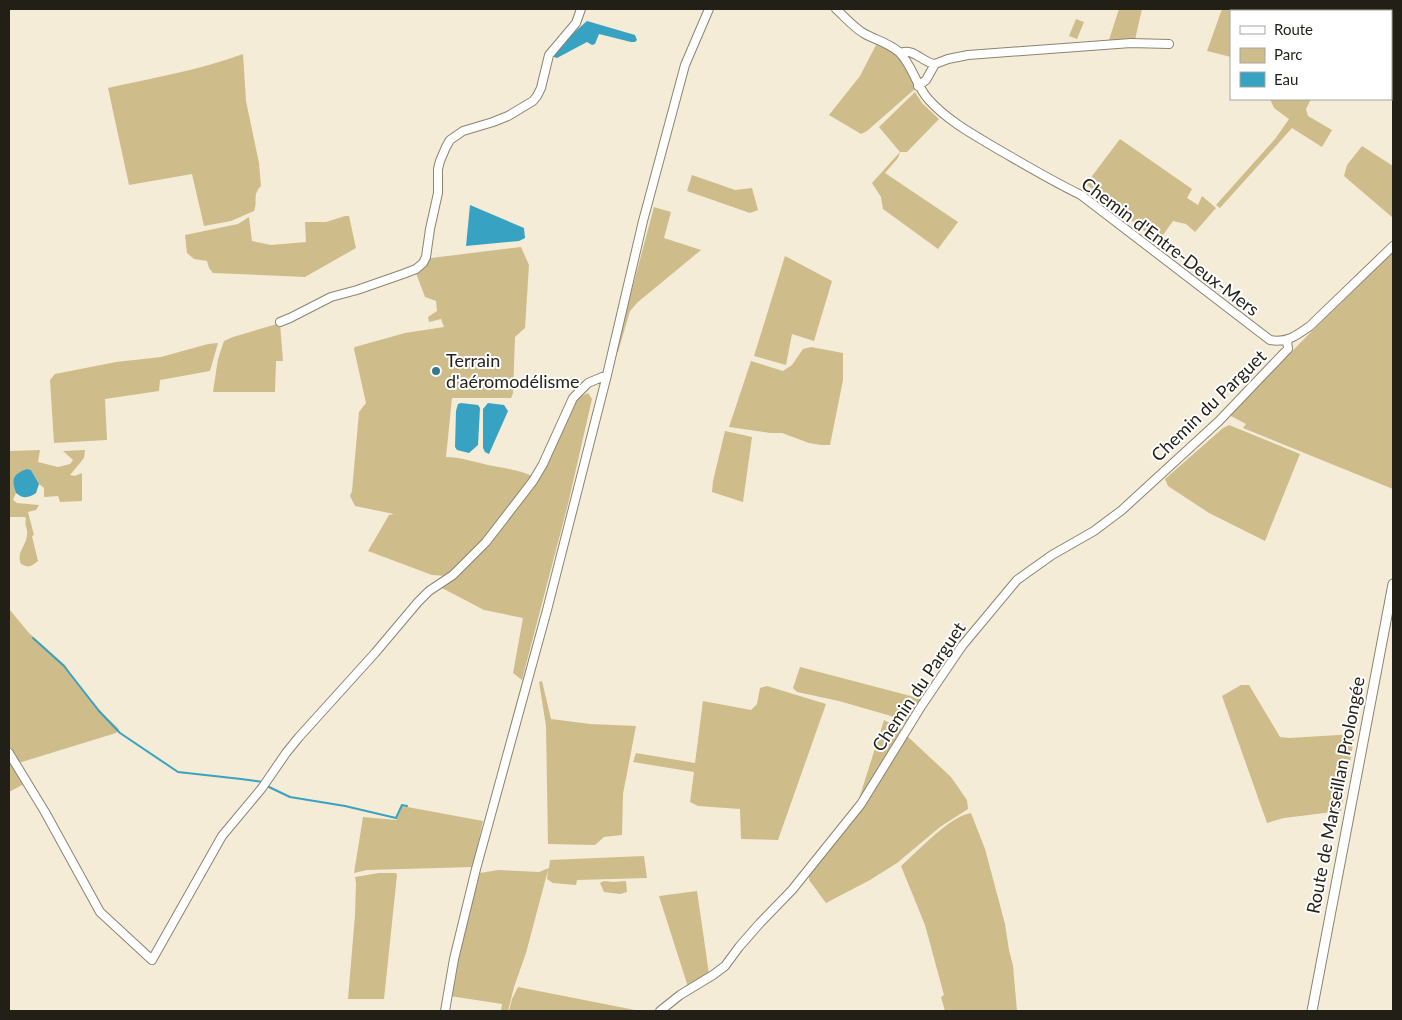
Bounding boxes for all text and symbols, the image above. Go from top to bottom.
legend [1230,10,1392,100]
text: Route [1274,20,1313,38]
text: Parc [1274,45,1303,63]
text: Eau [1274,70,1298,88]
street label: Chemin d'Entre-Deux-Mers [1077,172,1264,320]
street label: Chemin du Parguet [1146,344,1271,466]
place label: Terrain d'aéromodélisme [446,349,580,392]
marker: Terrain d'aéromodélisme [430,365,442,377]
street label: Chemin du Parguet [867,617,970,755]
street label: Route de Marseillan Prolongée [1301,674,1369,915]

